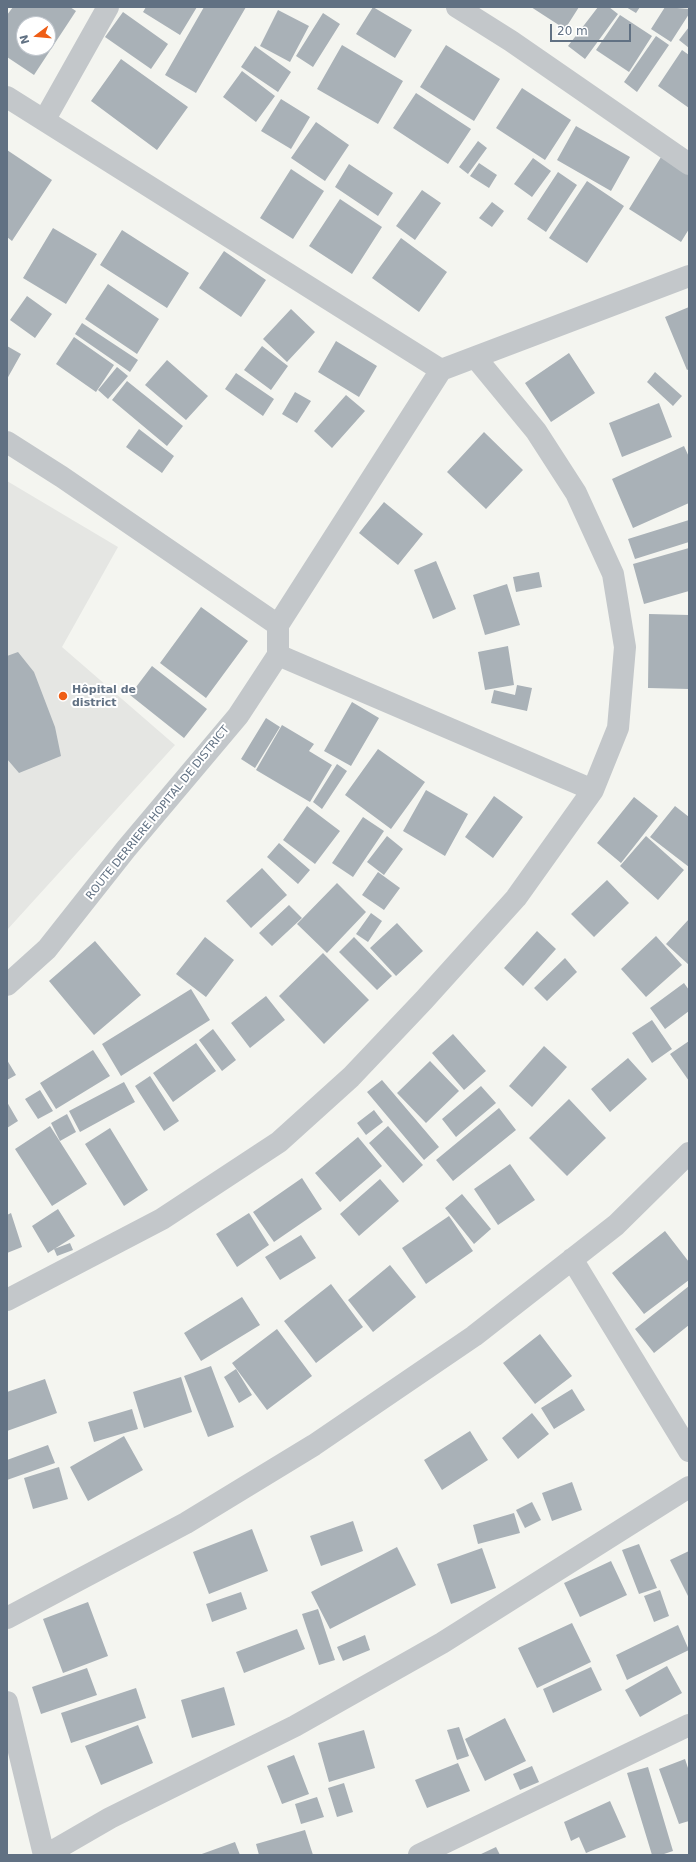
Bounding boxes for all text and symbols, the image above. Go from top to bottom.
north arrow [16,16,56,56]
scale bar [552,16,633,42]
text: 20 m [557,24,588,38]
text: N [17,33,32,45]
place label: Hôpital de district [72,683,136,709]
marker: Hôpital de district [57,690,69,702]
street label: ROUTE DERRIERE HOPITAL DE DISTRICT [84,723,232,903]

